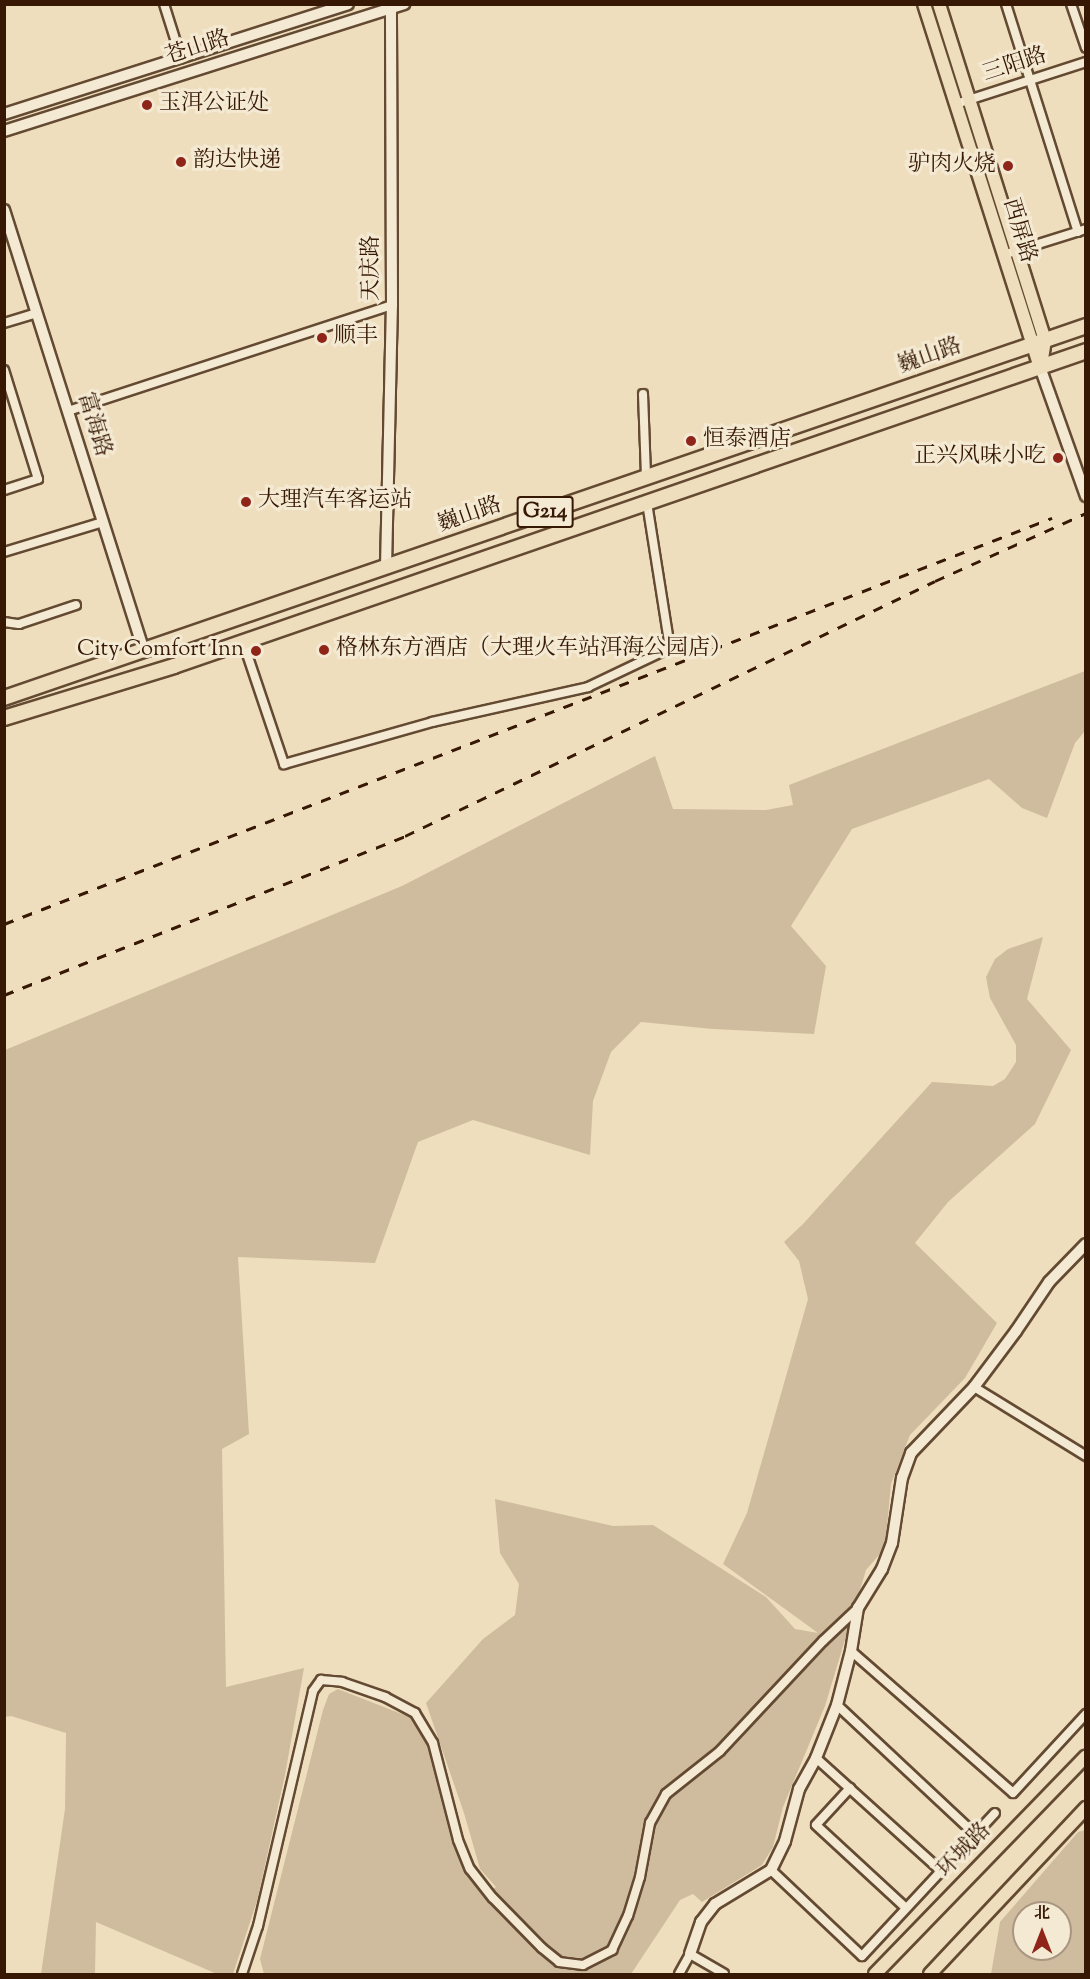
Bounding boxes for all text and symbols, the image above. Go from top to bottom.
street label: 苍山路 [163,26,233,72]
street label: 三阳路 [980,43,1050,89]
place label: 玉洱公证处 [159,92,269,118]
marker: 玉洱公证处 [140,98,154,112]
place label: 韵达快递 [193,149,281,175]
place label: 驴肉火烧 [908,153,996,179]
marker: 韵达快递 [174,155,188,169]
marker: 驴肉火烧 [1001,159,1015,173]
street label: 西屏路 [996,196,1040,266]
street label: 天庆路 [360,235,386,301]
place label: 顺丰 [334,325,378,351]
marker: 顺丰 [315,331,329,345]
street label: 巍山路 [895,334,965,380]
street label: 富海路 [71,390,115,460]
place label: 恒泰酒店 [703,428,791,454]
marker: 恒泰酒店 [684,434,698,448]
place label: 正兴风味小吃 [914,445,1046,471]
marker: 正兴风味小吃 [1051,451,1065,465]
place label: 大理汽车客运站 [258,489,412,515]
street label: 巍山路 [435,493,505,539]
road number: G214 [516,494,574,530]
marker: 大理汽车客运站 [239,495,253,509]
place label: 格林东方酒店（大理火车站洱海公园店） [336,637,732,663]
place label: City Comfort Inn [77,638,244,664]
marker: 格林东方酒店（大理火车站洱海公园店） [317,643,331,657]
marker: City Comfort Inn [249,644,263,658]
street label: 环城路 [933,1818,997,1884]
north arrow [1012,1901,1072,1961]
text: 北 [1034,1903,1050,1926]

